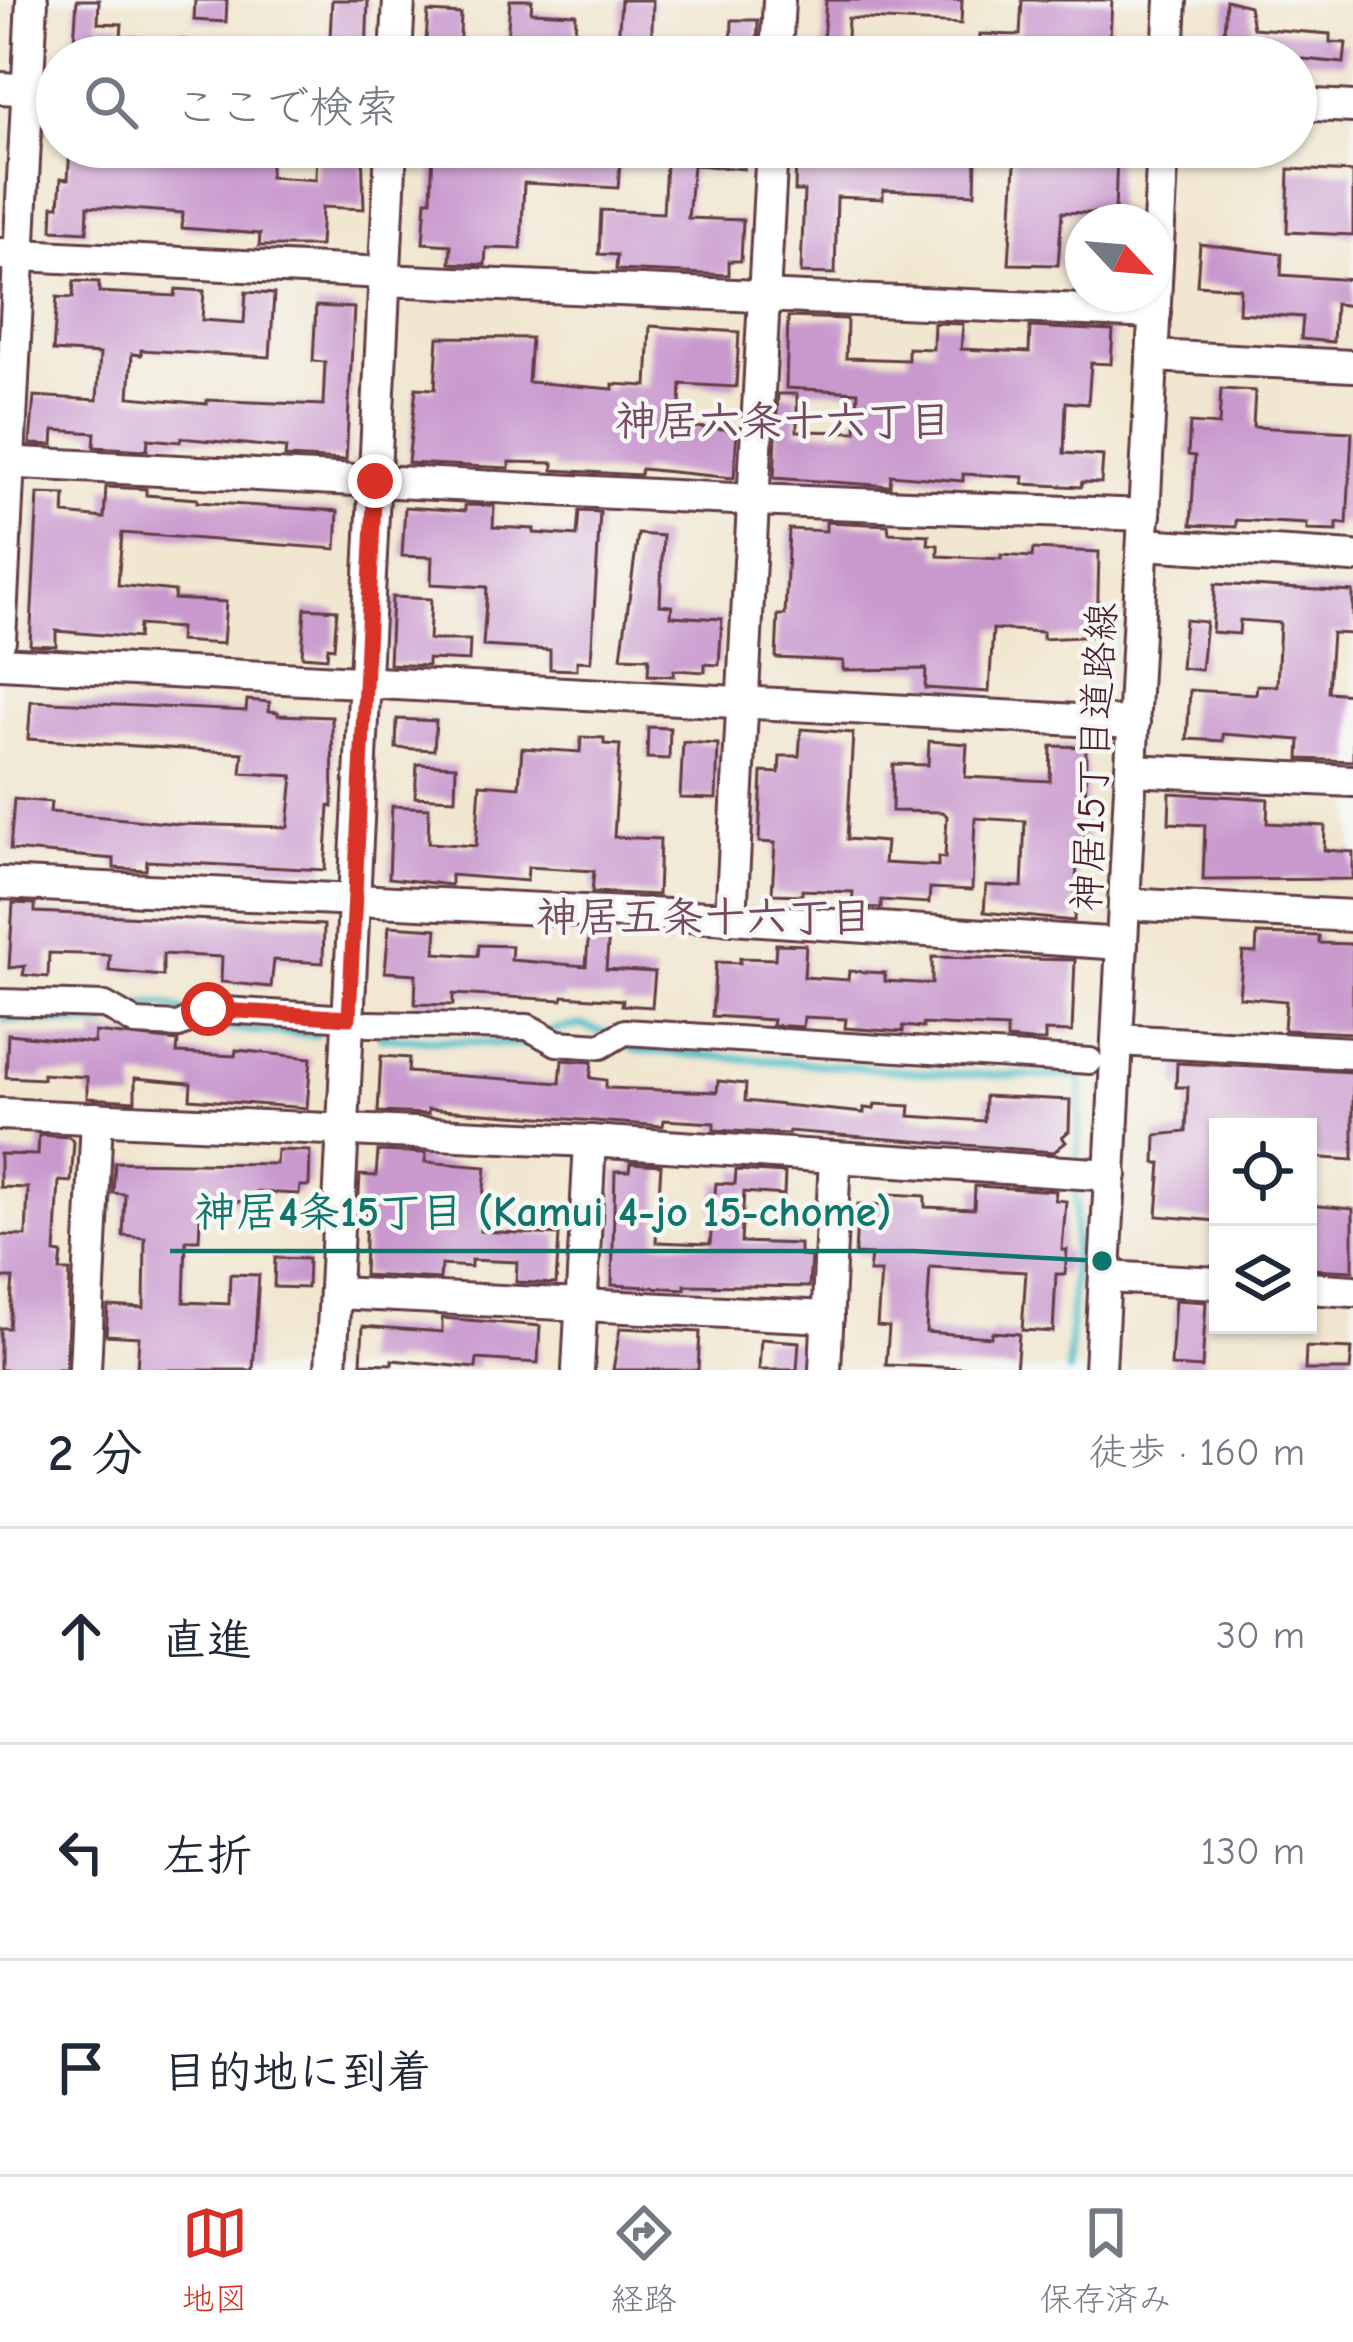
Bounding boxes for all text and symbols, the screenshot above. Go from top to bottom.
search box [36,36,1317,168]
icon: search [78,69,144,135]
text: ここで検索 [174,81,399,133]
north arrow [1065,204,1173,312]
district label: 神居六条十六丁目 [615,397,951,446]
route end [348,454,402,508]
street label: 神居15丁目道路線 [1064,601,1125,913]
district label: 神居五条十六丁目 [536,893,872,942]
route start [181,982,235,1036]
map controls [1209,1118,1317,1334]
button: locate [1209,1118,1317,1226]
callout: 神居4条15丁目 (Kamui 4-jo 15-chome) [170,1173,915,1251]
text: 神居4条15丁目 (Kamui 4-jo 15-chome) [195,1188,891,1237]
button: layers [1209,1226,1317,1334]
text: 2 分 [48,1424,143,1483]
text: 徒歩 · 160 m [1088,1430,1305,1475]
icon: ahead [48,1603,114,1669]
text: 30 m [1216,1613,1305,1658]
text: 直進 [162,1614,252,1666]
icon: left [48,1819,114,1885]
text: 130 m [1201,1829,1305,1874]
text: 左折 [162,1830,252,1882]
icon: arrive [48,2035,114,2101]
text: 目的地に到着 [162,2046,432,2098]
tab: 地図 [182,2200,248,2320]
tab: 経路 [611,2200,677,2320]
tab: 保存済み [1040,2200,1172,2320]

